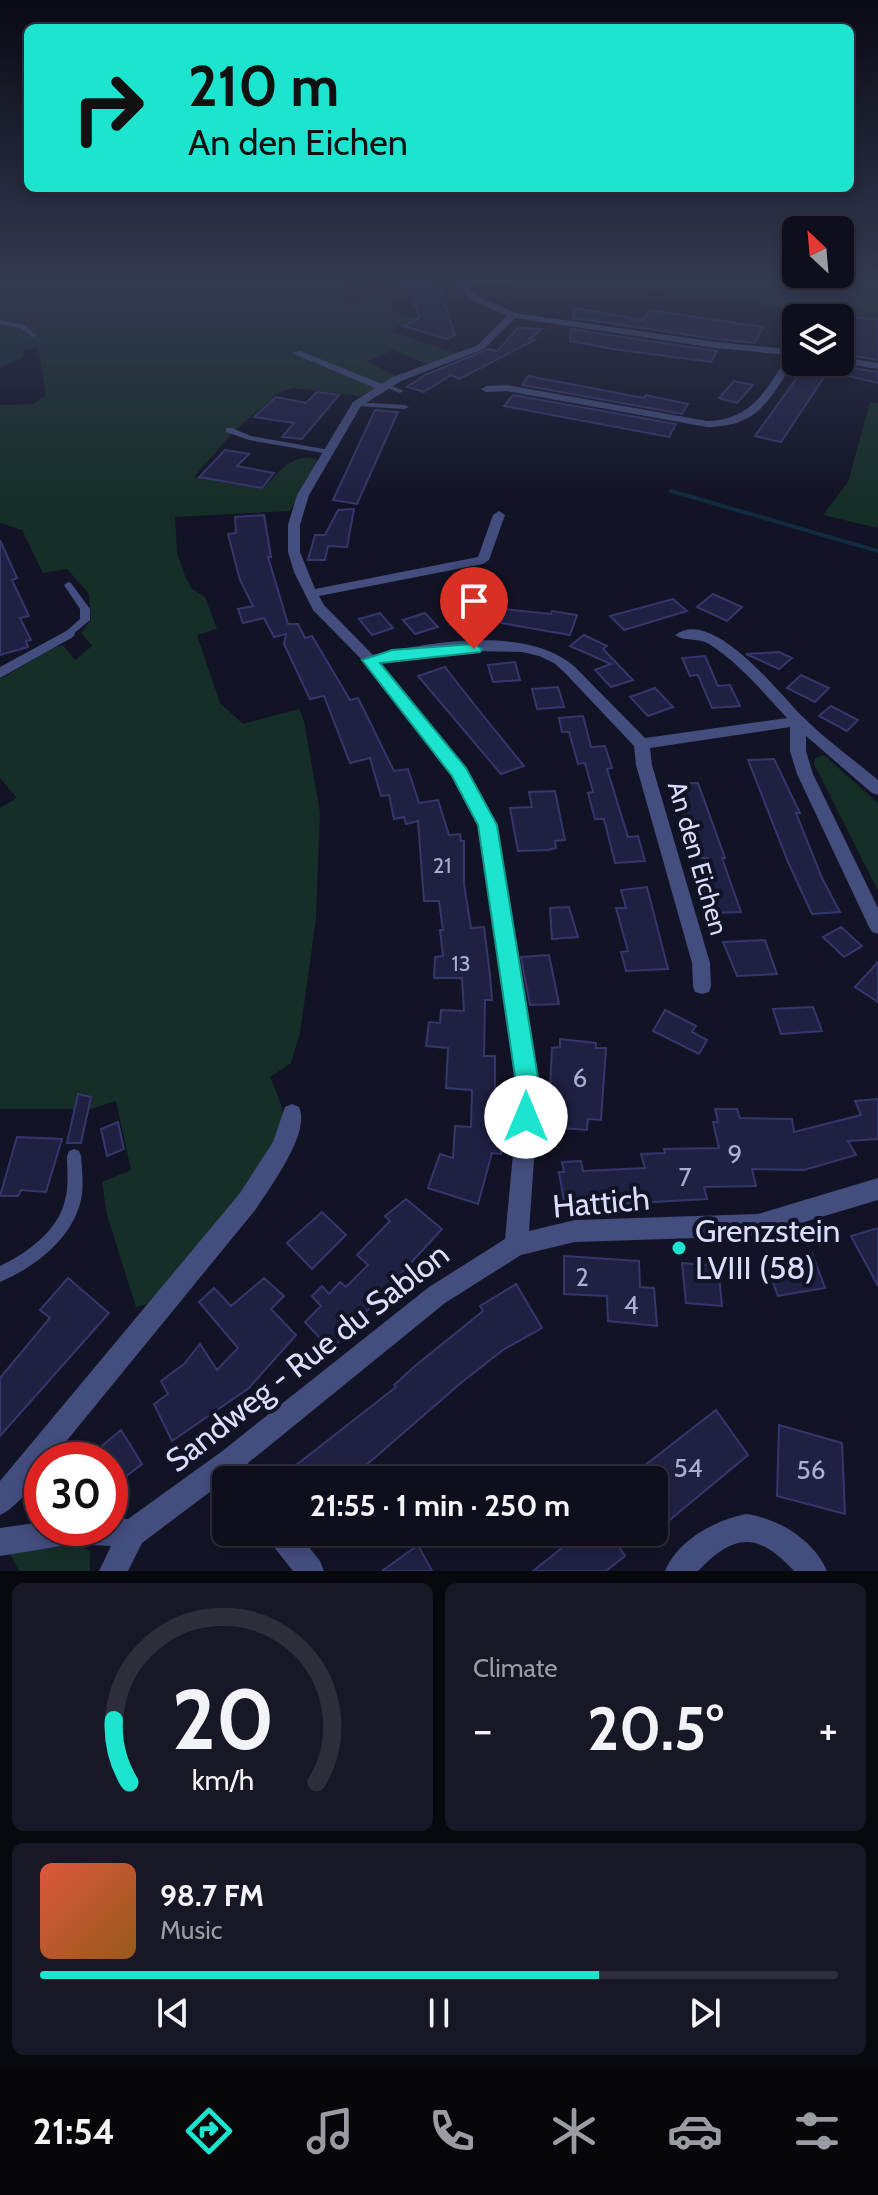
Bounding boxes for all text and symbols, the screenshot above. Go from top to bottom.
text: 210 m [188,52,339,120]
icon: right [56,56,160,160]
text: An den Eichen [188,120,408,164]
north arrow [782,216,854,288]
map controls [782,216,854,376]
button: layers [782,304,854,376]
pin [440,567,508,649]
icon: arrive [452,579,496,623]
street label: An den Eichen [661,777,735,939]
house number: 21 [433,852,451,879]
house number: 13 [451,950,471,977]
house number: 6 [573,1062,587,1094]
position arrow [484,1075,568,1159]
house number: 9 [728,1138,742,1170]
house number: 7 [678,1161,692,1193]
street label: Hattich [551,1178,651,1226]
place label: Grenzstein LVIII (58) [695,1211,840,1287]
street label: Sandweg - Rue du Sablon [158,1234,456,1480]
marker: Grenzstein LVIII (58) [670,1239,688,1257]
house number: 2 [575,1261,589,1293]
house number: 4 [623,1289,639,1321]
speed limit sign: 30 [24,1442,128,1546]
house number: 54 [673,1452,703,1484]
house number: 56 [797,1454,825,1486]
text: 21:55 · 1 min · 250 m [310,1487,570,1524]
text: Climate [473,1652,558,1684]
text: 20 [171,1669,274,1770]
text: 20.5° [587,1692,724,1765]
text: − [473,1703,492,1756]
text: + [819,1703,838,1756]
text: km/h [191,1762,254,1797]
text: 98.7 FM [160,1877,264,1914]
text: Music [160,1914,223,1946]
icon: previous [151,1991,195,2035]
icon: pause [417,1991,461,2035]
icon: next [683,1991,727,2035]
icon: directions [181,2103,237,2159]
icon: music [302,2103,358,2159]
icon: phone [424,2103,480,2159]
icon: climate [546,2103,602,2159]
icon: car [667,2103,723,2159]
icon: filters [789,2103,845,2159]
text: 21:54 [33,2109,115,2153]

